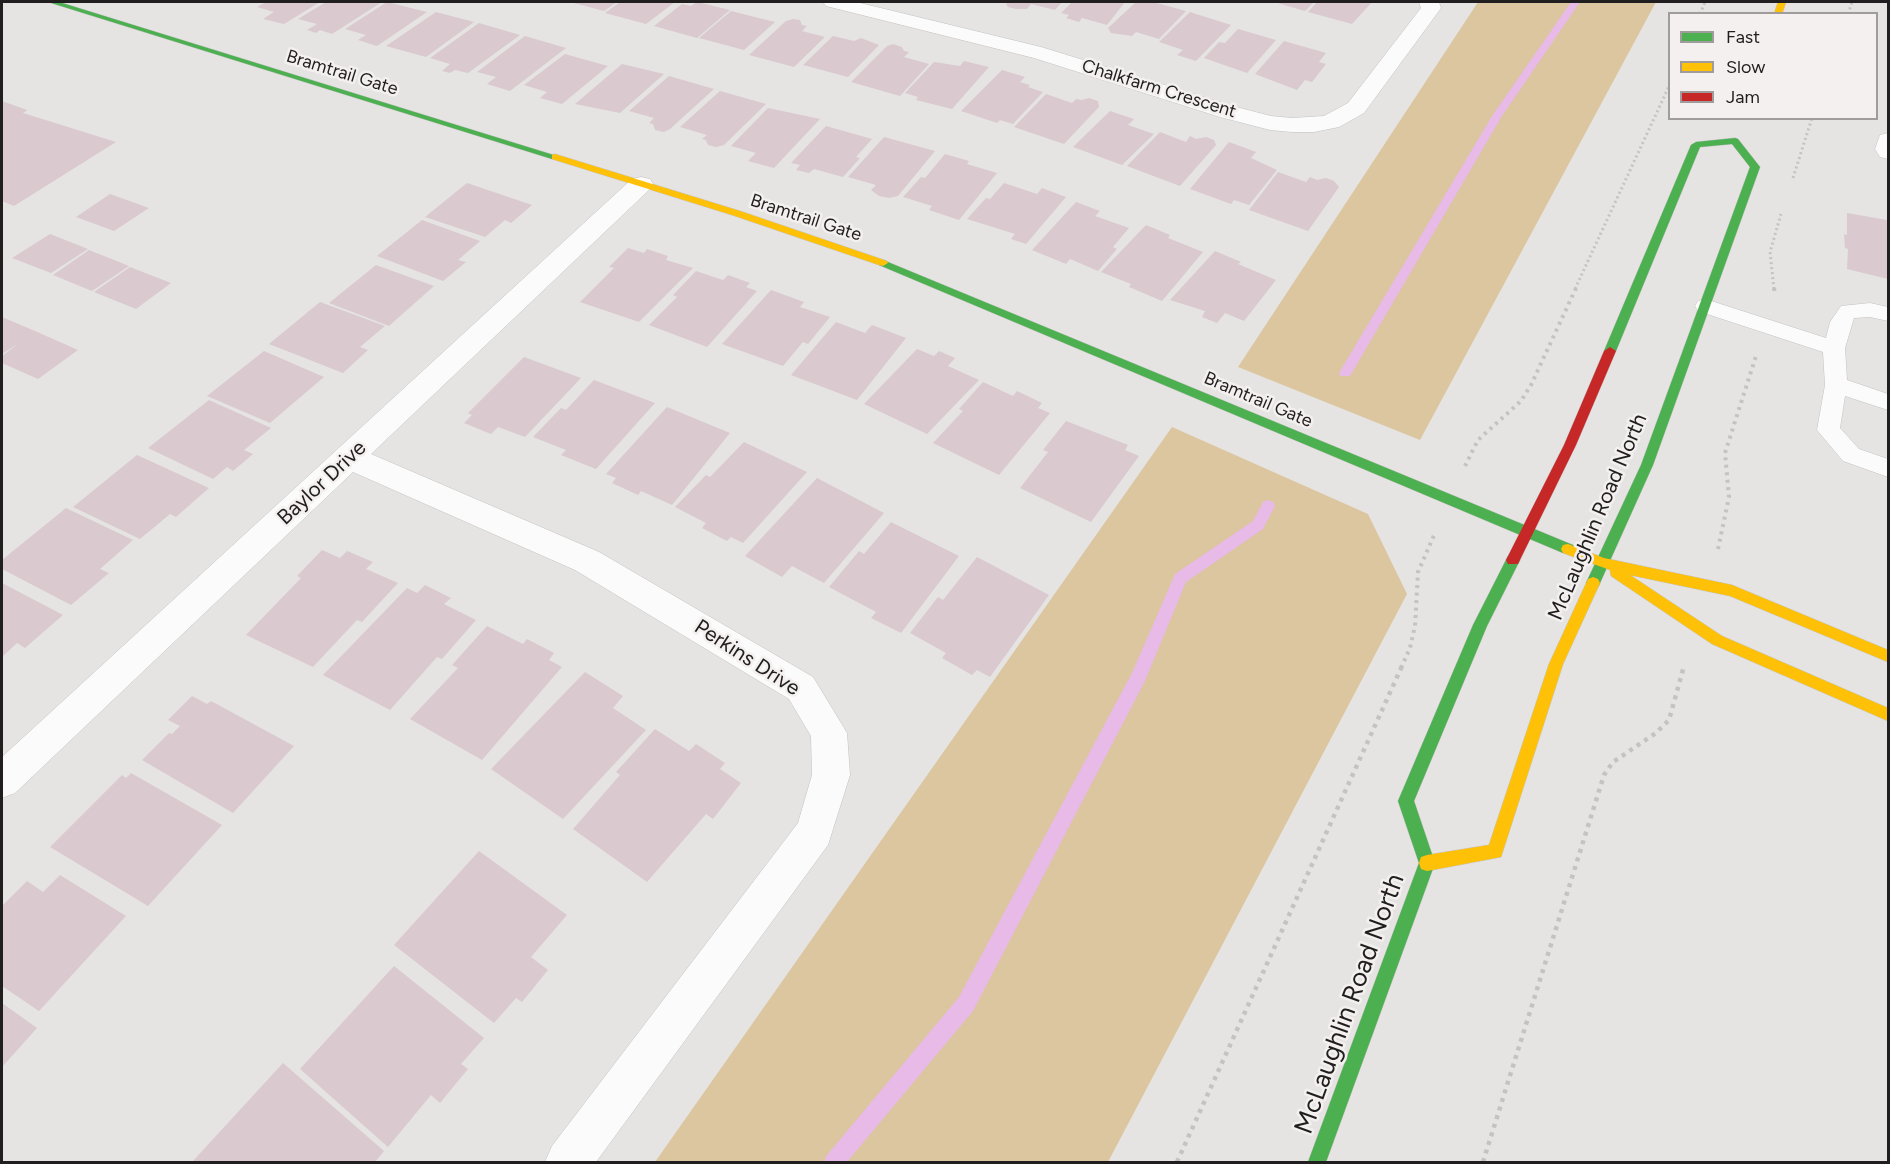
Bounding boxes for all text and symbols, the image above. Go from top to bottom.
legend [1668,12,1878,120]
text: Fast [1726,26,1760,48]
street label: Bramtrail Gate [284,46,400,100]
street label: Chalkfarm Crescent [1079,55,1239,123]
text: Slow [1726,56,1765,78]
text: Jam [1726,86,1760,108]
street label: Bramtrail Gate [748,190,864,246]
street label: Bramtrail Gate [1201,367,1315,433]
street label: McLaughlin Road North [1543,410,1653,624]
street label: Baylor Drive [272,436,372,530]
street label: Perkins Drive [689,615,805,701]
street label: McLaughlin Road North [1288,870,1412,1138]

